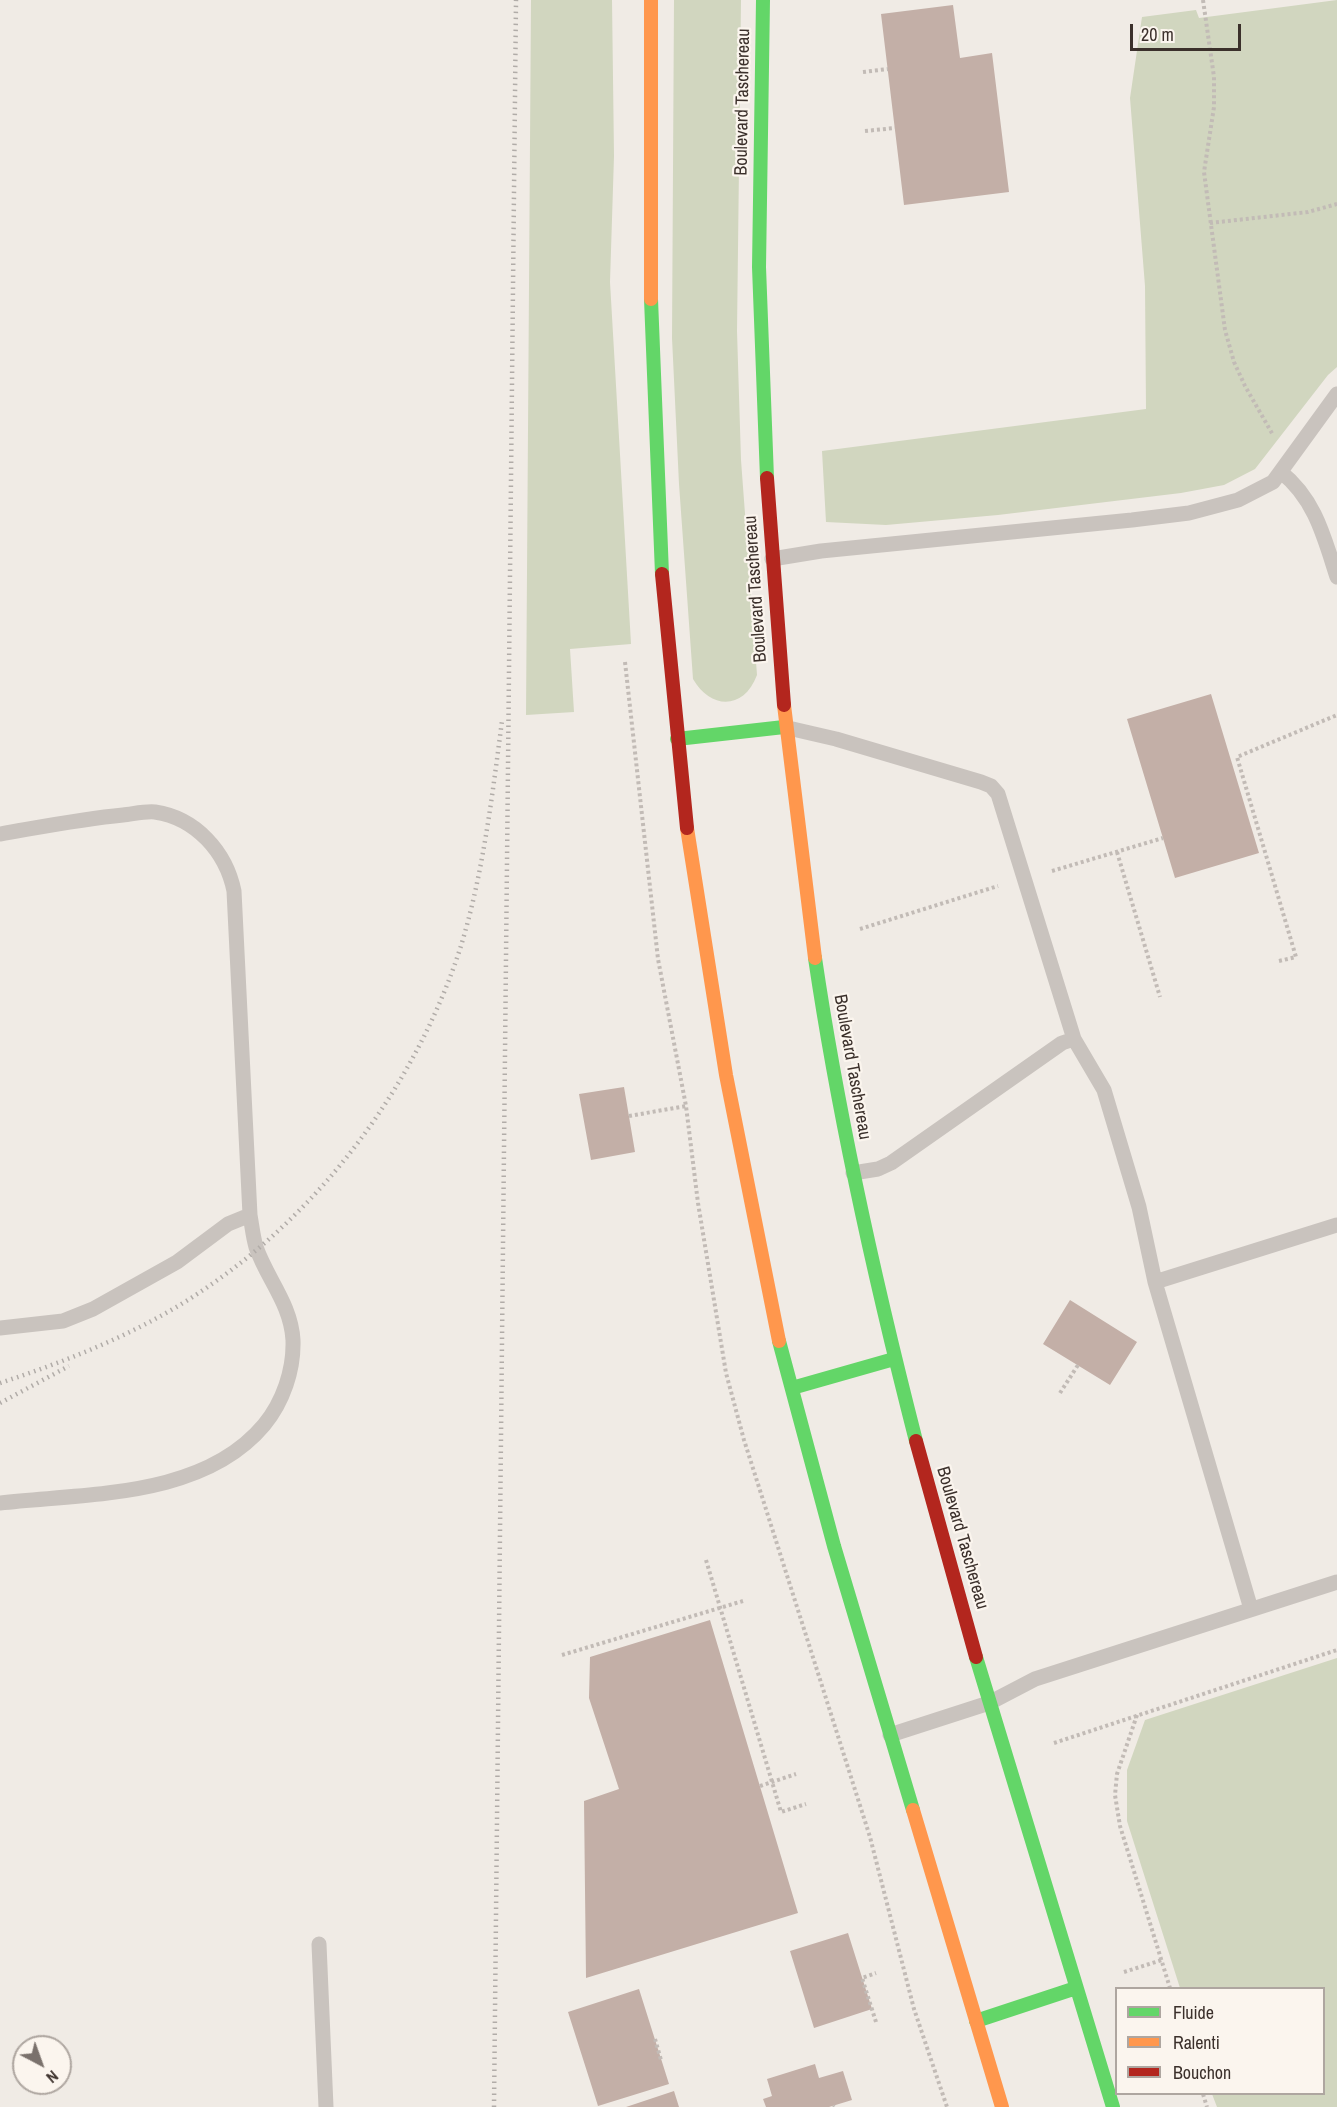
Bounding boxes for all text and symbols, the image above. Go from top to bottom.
scale bar [1133,12,1244,50]
text: 20 m [1141,22,1174,47]
street label: Boulevard Taschereau [731,28,755,176]
street label: Boulevard Taschereau [740,515,772,663]
street label: Boulevard Taschereau [829,993,875,1141]
street label: Boulevard Taschereau [931,1464,993,1612]
legend [1115,1987,1325,2095]
text: Fluide [1173,2000,1214,2025]
text: Ralenti [1173,2030,1220,2055]
north arrow [12,2035,72,2095]
text: Bouchon [1173,2060,1231,2085]
text: N [42,2066,63,2088]

